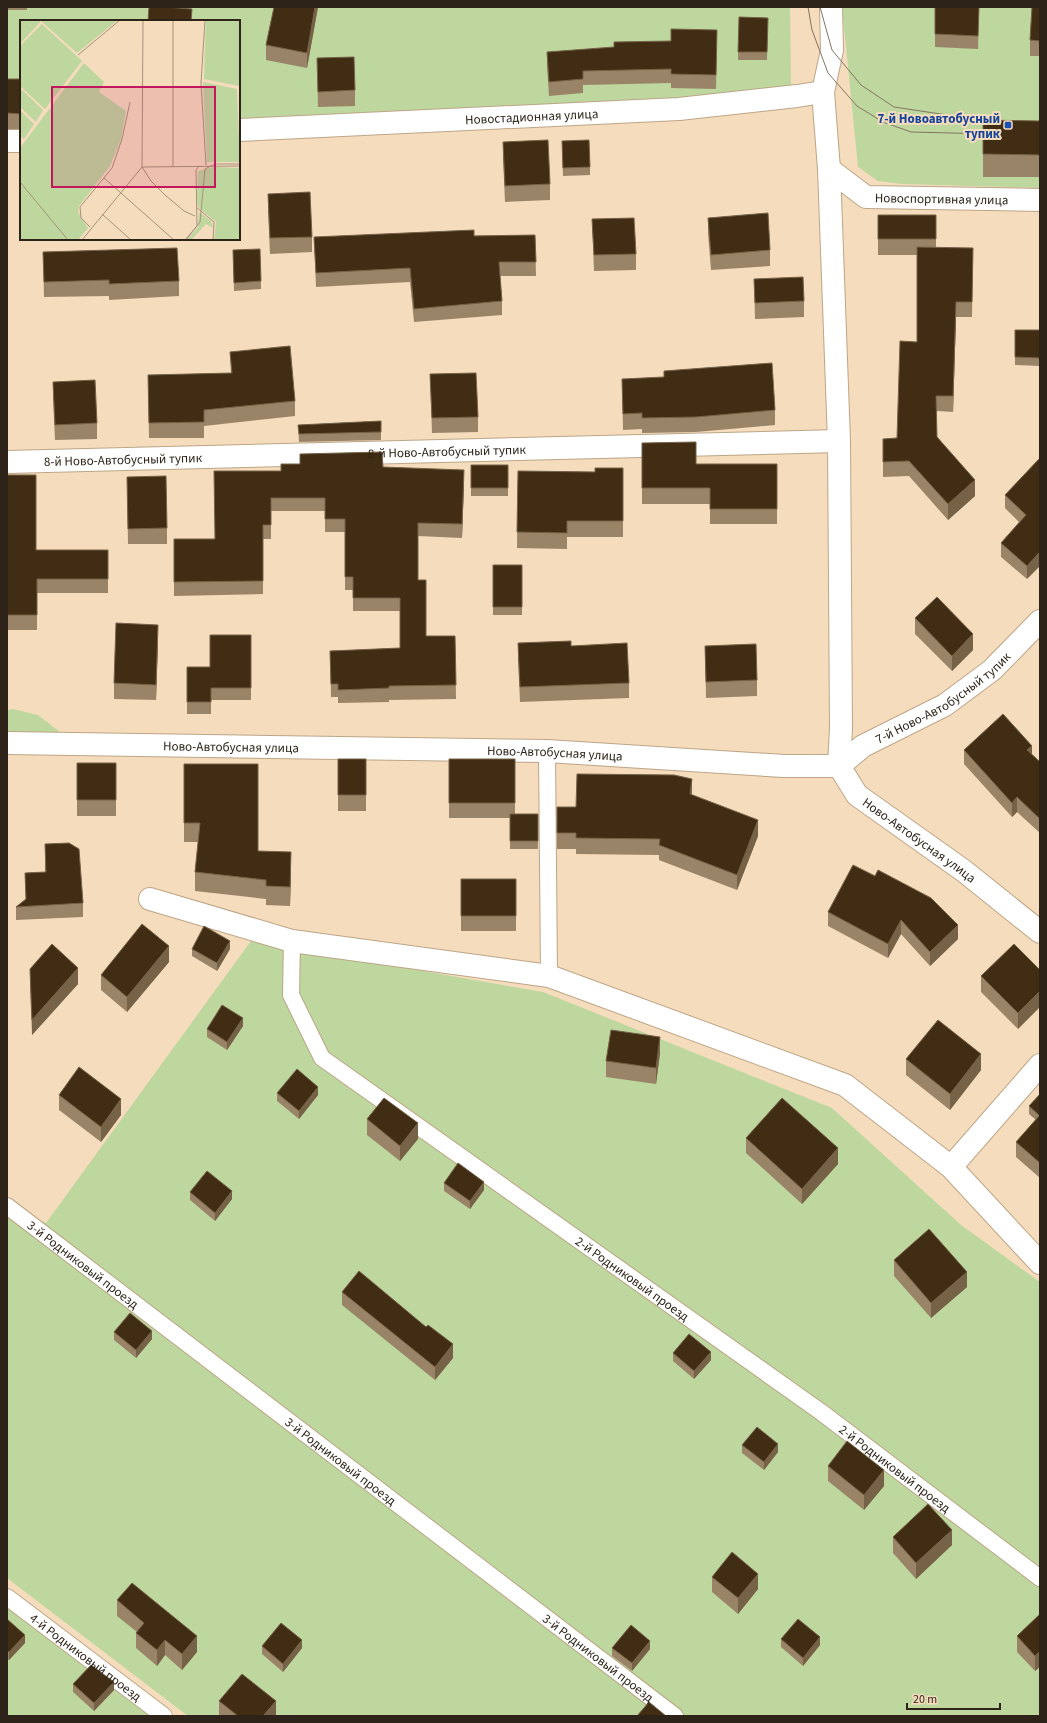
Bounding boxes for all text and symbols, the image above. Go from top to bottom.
inset map [20,20,240,240]
street label: Новостадионная улица [465,105,599,129]
place label: 7-й Новоавтобусный тупик [877,110,1001,143]
marker: 7-й Новоавтобусный тупик [1003,120,1013,130]
street label: Новоспортивная улица [875,189,1009,209]
street label: 8-й Ново-Автобусный тупик [368,441,527,463]
street label: 8-й Ново-Автобусный тупик [44,449,203,471]
street label: 7-й Ново-Автобусный тупик [873,648,1015,748]
street label: Ново-Автобусная улица [163,737,299,757]
street label: Ново-Автобусная улица [487,742,623,766]
street label: Ново-Автобусная улица [859,794,980,887]
street label: 3-й Родниковый проезд [23,1217,142,1313]
street label: 2-й Родниковый проезд [571,1233,693,1326]
street label: 3-й Родниковый проезд [281,1413,400,1510]
street label: 2-й Родниковый проезд [835,1421,954,1517]
street label: 4-й Родниковый проезд [26,1609,145,1706]
street label: 3-й Родниковый проезд [538,1610,657,1707]
scale bar [907,1685,1000,1711]
text: 20 m [913,1691,937,1708]

